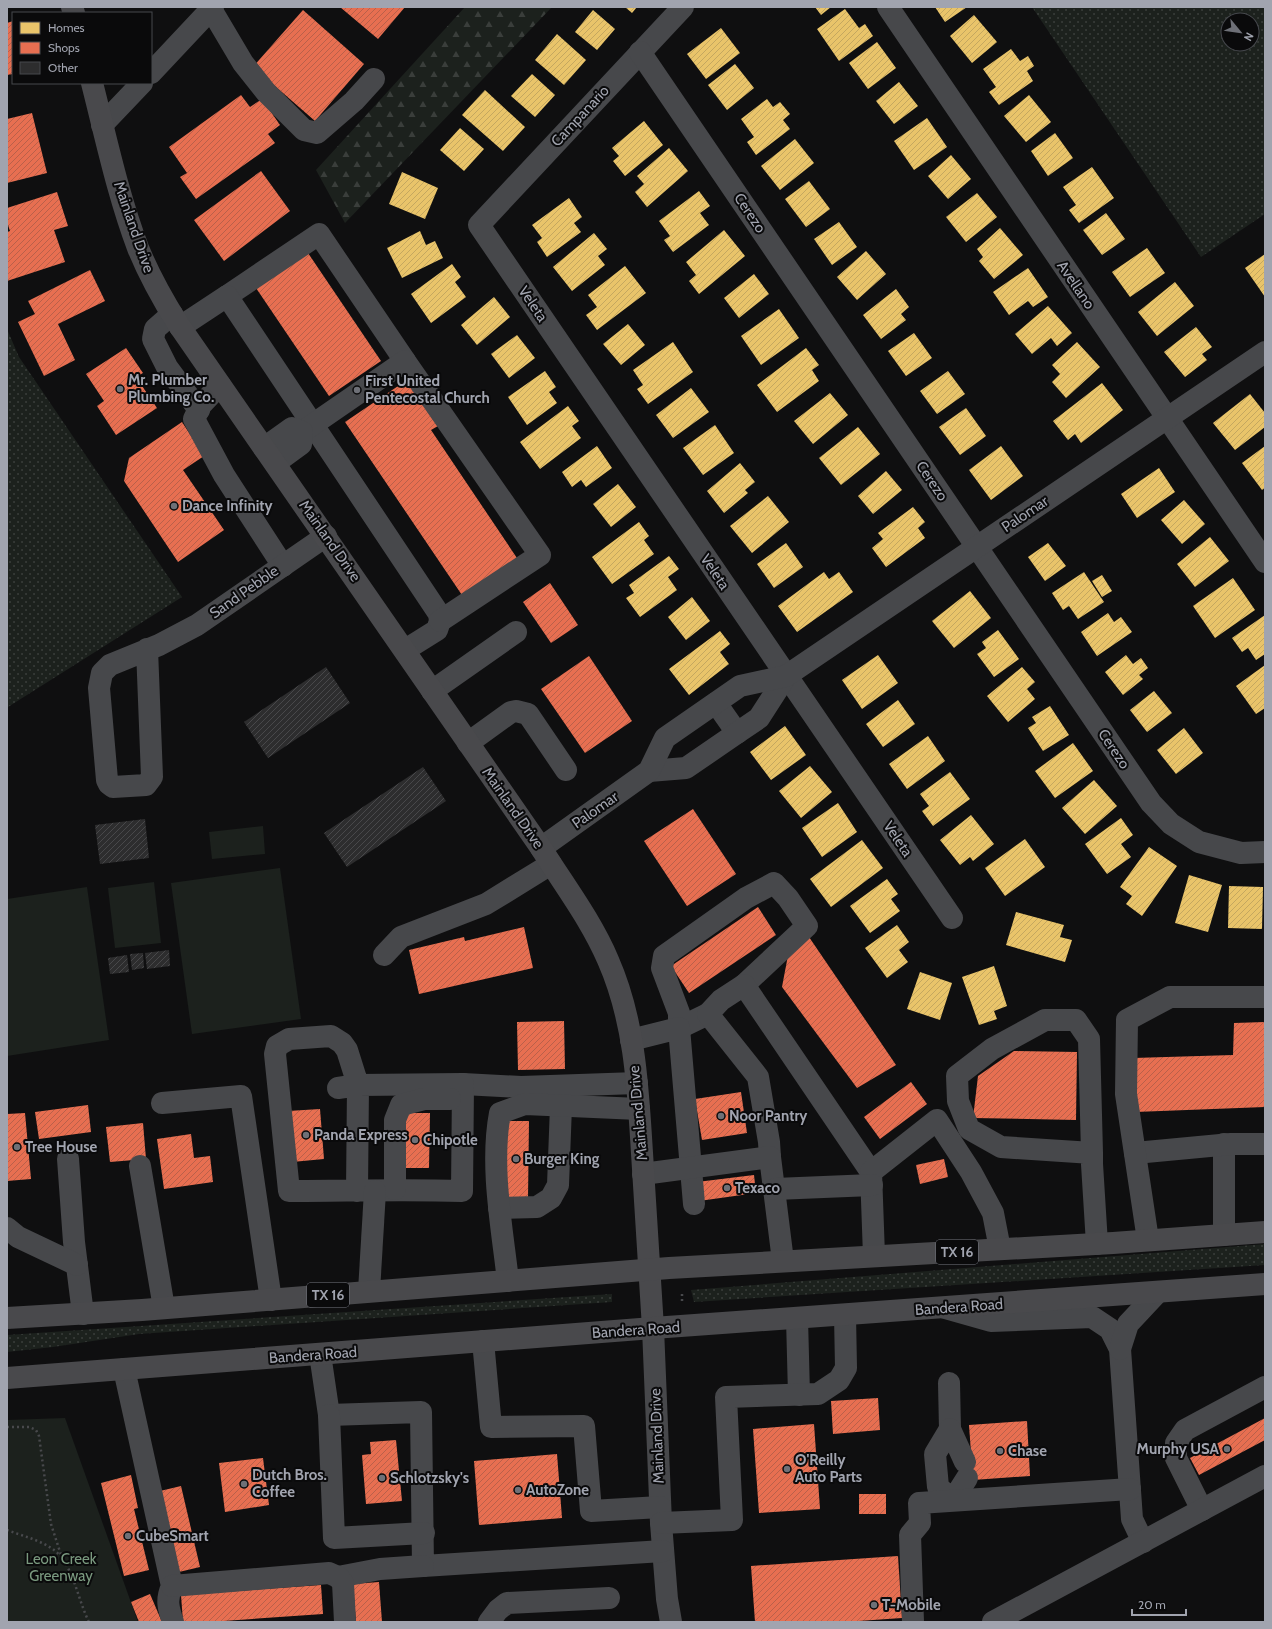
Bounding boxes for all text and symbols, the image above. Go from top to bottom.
legend [12,12,152,84]
north arrow [1220,12,1260,52]
text: Homes [48,20,85,35]
text: N [1241,30,1257,44]
text: Shops [48,40,80,55]
text: Other [48,60,78,75]
street label: Campanario [547,82,613,150]
street label: Mainland Drive [110,179,158,275]
street label: Cerezo [730,190,770,236]
street label: Avellano [1053,257,1099,313]
street label: Veleta [515,283,552,326]
place label: Mr. Plumber Plumbing Co. [128,371,214,406]
place label: First United Pentecostal Church [365,372,490,407]
marker: Mr. Plumber Plumbing Co. [115,384,125,394]
marker: First United Pentecostal Church [352,385,362,395]
street label: Cerezo [912,458,952,504]
street label: Palomar [998,492,1052,536]
place label: Dance Infinity [182,497,273,515]
street label: Mainland Drive [295,497,365,585]
marker: Dance Infinity [169,501,179,511]
street label: Veleta [697,551,734,594]
street label: Sand Pebble [206,562,282,622]
street label: Cerezo [1094,726,1134,772]
street label: Mainland Drive [478,764,548,852]
street label: Palomar [568,787,622,832]
street label: Veleta [880,818,917,861]
street label: Mainland Drive [625,1064,651,1161]
place label: Noor Pantry [729,1107,808,1125]
marker: Noor Pantry [716,1111,726,1121]
place label: Panda Express [314,1126,408,1144]
marker: Panda Express [301,1130,311,1140]
place label: Chipotle [423,1131,478,1149]
marker: Chipotle [410,1135,420,1145]
place label: Tree House [25,1138,98,1156]
marker: Tree House [12,1142,22,1152]
place label: Burger King [524,1150,600,1168]
marker: Burger King [511,1154,521,1164]
place label: Texaco [735,1179,780,1197]
marker: Texaco [722,1183,732,1193]
road number: TX 16 [936,1240,978,1264]
road number: TX 16 [307,1283,349,1307]
street label: Bandera Road [914,1295,1004,1319]
street label: Bandera Road [591,1318,681,1342]
street label: Bandera Road [268,1343,358,1367]
street label: Mainland Drive [646,1388,668,1484]
place label: Murphy USA [1137,1440,1220,1458]
place label: Chase [1008,1442,1047,1460]
marker: Murphy USA [1222,1444,1232,1454]
marker: Chase [995,1446,1005,1456]
place label: O'Reilly Auto Parts [795,1451,862,1486]
marker: O'Reilly Auto Parts [782,1464,792,1474]
place label: Dutch Bros. Coffee [252,1466,327,1501]
place label: Schlotzsky's [390,1469,469,1487]
marker: Schlotzsky's [377,1473,387,1483]
marker: Dutch Bros. Coffee [239,1479,249,1489]
place label: AutoZone [526,1481,589,1499]
marker: AutoZone [513,1485,523,1495]
place label: CubeSmart [136,1527,209,1545]
marker: CubeSmart [123,1531,133,1541]
park label: Leon Creek Greenway [26,1550,97,1585]
scale bar [1132,1591,1186,1617]
place label: T-Mobile [882,1596,941,1614]
text: 20 m [1138,1597,1166,1612]
marker: T-Mobile [869,1600,879,1610]

